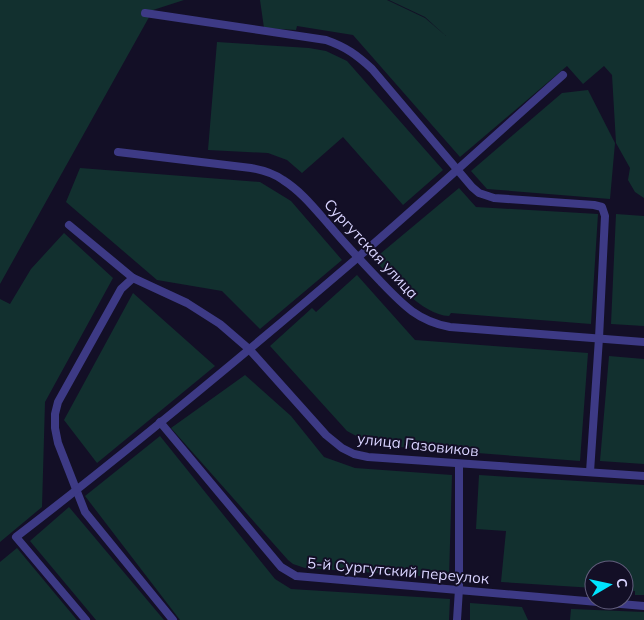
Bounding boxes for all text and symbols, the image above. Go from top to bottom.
street label: Сургутская улица [320,195,422,303]
street label: улица Газовиков [356,429,480,460]
street label: 5-й Сургутский переулок [306,553,491,588]
north arrow [584,560,634,610]
text: С [612,577,631,589]

